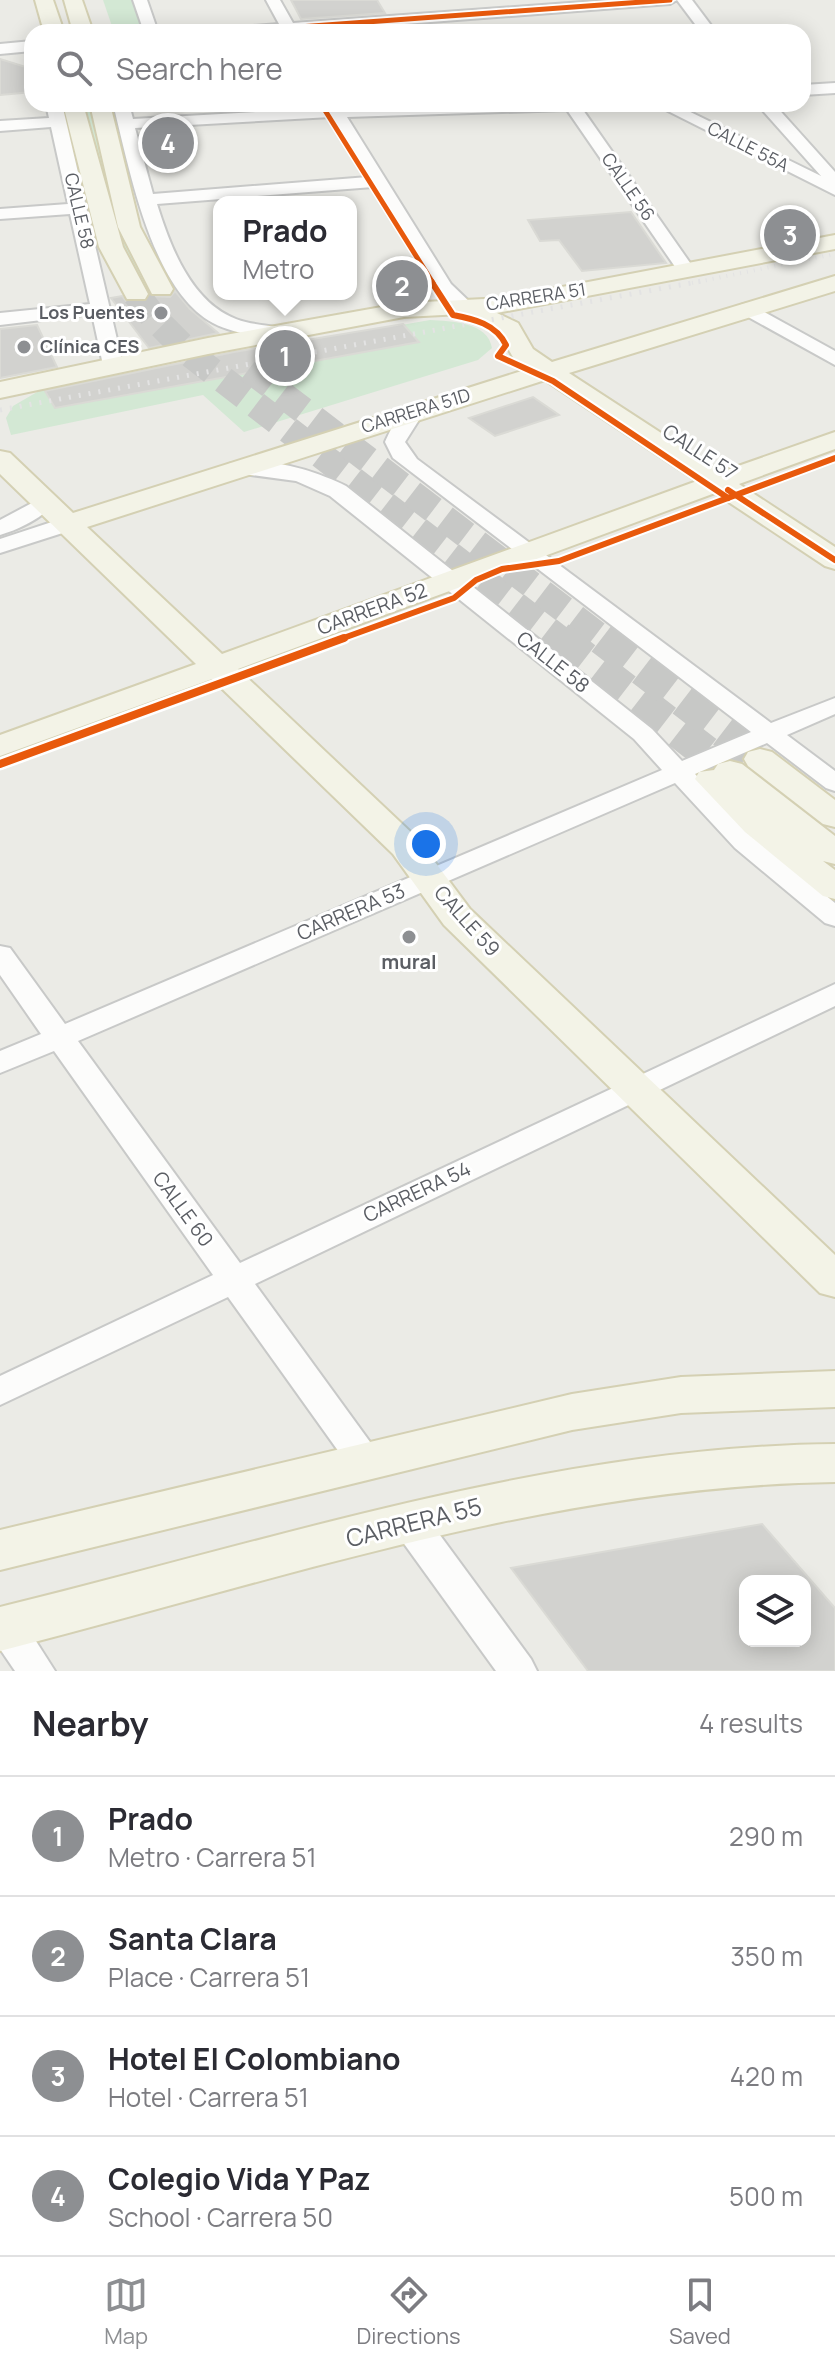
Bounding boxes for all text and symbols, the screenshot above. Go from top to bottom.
search box [24,24,811,112]
icon: search [52,46,96,90]
text: Search here [116,48,283,89]
pin: 4 [142,113,194,173]
street label: CALLE 55A [704,115,794,177]
street label: CALLE 56 [597,148,661,225]
street label: CALLE 58 [60,171,100,251]
popup [213,196,357,300]
pin: 3 [764,205,816,265]
text: Prado [242,210,328,251]
text: Metro [242,251,314,287]
pin: 2 [376,256,428,316]
street label: CARRERA 51 [484,276,587,316]
place label: Los Puentes [39,300,145,324]
marker: Los Puentes [152,304,170,322]
pin: 1 [259,326,311,386]
place label: Clínica CES [40,334,140,358]
marker: Clínica CES [15,338,33,356]
street label: CARRERA 51D [358,382,473,438]
street label: CALLE 57 [658,417,743,486]
street label: CARRERA 52 [313,576,430,641]
street label: CALLE 58 [511,625,595,699]
your location [406,824,446,864]
street label: CARRERA 53 [293,877,409,946]
street label: CALLE 59 [428,880,506,962]
marker: mural [400,928,418,946]
place label: mural [381,948,437,975]
street label: CARRERA 54 [359,1155,475,1228]
street label: CALLE 60 [147,1166,220,1252]
street label: CARRERA 55 [342,1489,485,1554]
map controls [739,1575,811,1647]
button: layers [739,1575,811,1647]
text: Nearby [32,1700,148,1746]
text: 4 results [699,1705,803,1741]
text: Prado [108,1798,193,1839]
text: 1 [52,1818,64,1854]
text: 290 m [729,1818,803,1854]
text: Metro · Carrera 51 [108,1839,317,1875]
text: Santa Clara [108,1918,277,1959]
text: 2 [50,1938,66,1974]
text: 350 m [730,1938,803,1974]
text: Place · Carrera 51 [108,1959,310,1995]
text: Hotel El Colombiano [108,2038,401,2079]
text: 3 [50,2058,66,2094]
text: 420 m [730,2058,803,2094]
text: Hotel · Carrera 51 [108,2079,309,2115]
text: Colegio Vida Y Paz [108,2158,371,2199]
text: 4 [50,2178,66,2214]
text: 500 m [729,2178,803,2214]
text: School · Carrera 50 [108,2199,333,2235]
tab: Map [104,2273,148,2351]
tab: Directions [356,2273,461,2351]
tab: Saved [669,2273,731,2351]

